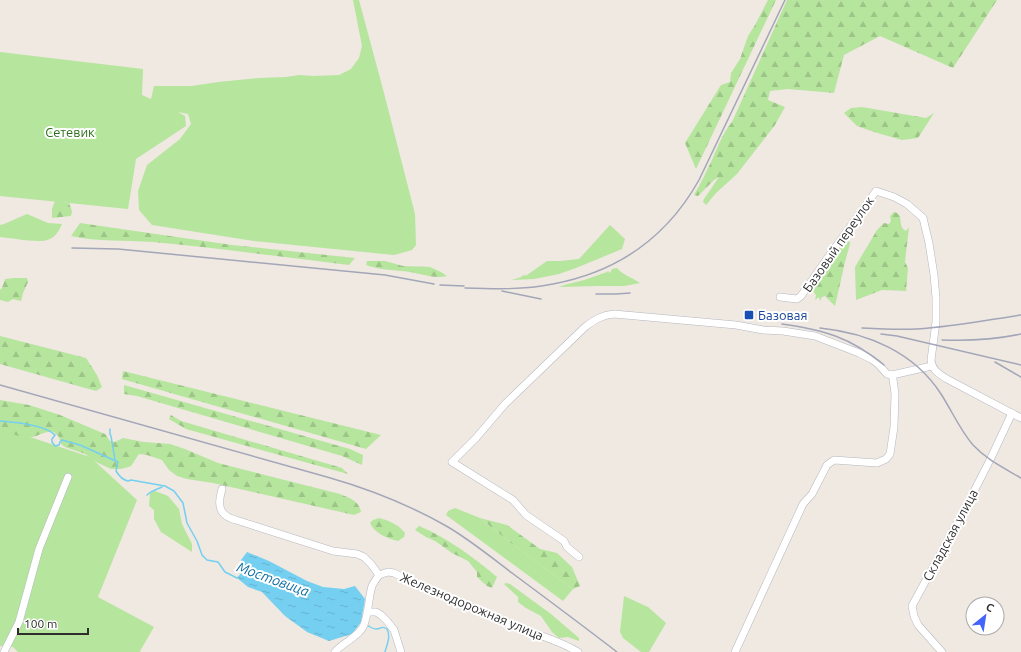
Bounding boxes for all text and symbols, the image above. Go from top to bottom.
park label: Сетевик [45,125,95,139]
street label: Базовый переулок [800,193,876,294]
place label: Базовая [758,308,807,322]
marker: Базовая [743,309,755,321]
street label: Складская улица [920,487,980,583]
water label: Мостовица [235,559,312,600]
street label: Железнодорожная улица [398,569,546,643]
north arrow [965,596,1005,636]
text: С [984,600,996,614]
scale bar [18,610,88,636]
text: 100 m [24,617,57,630]

